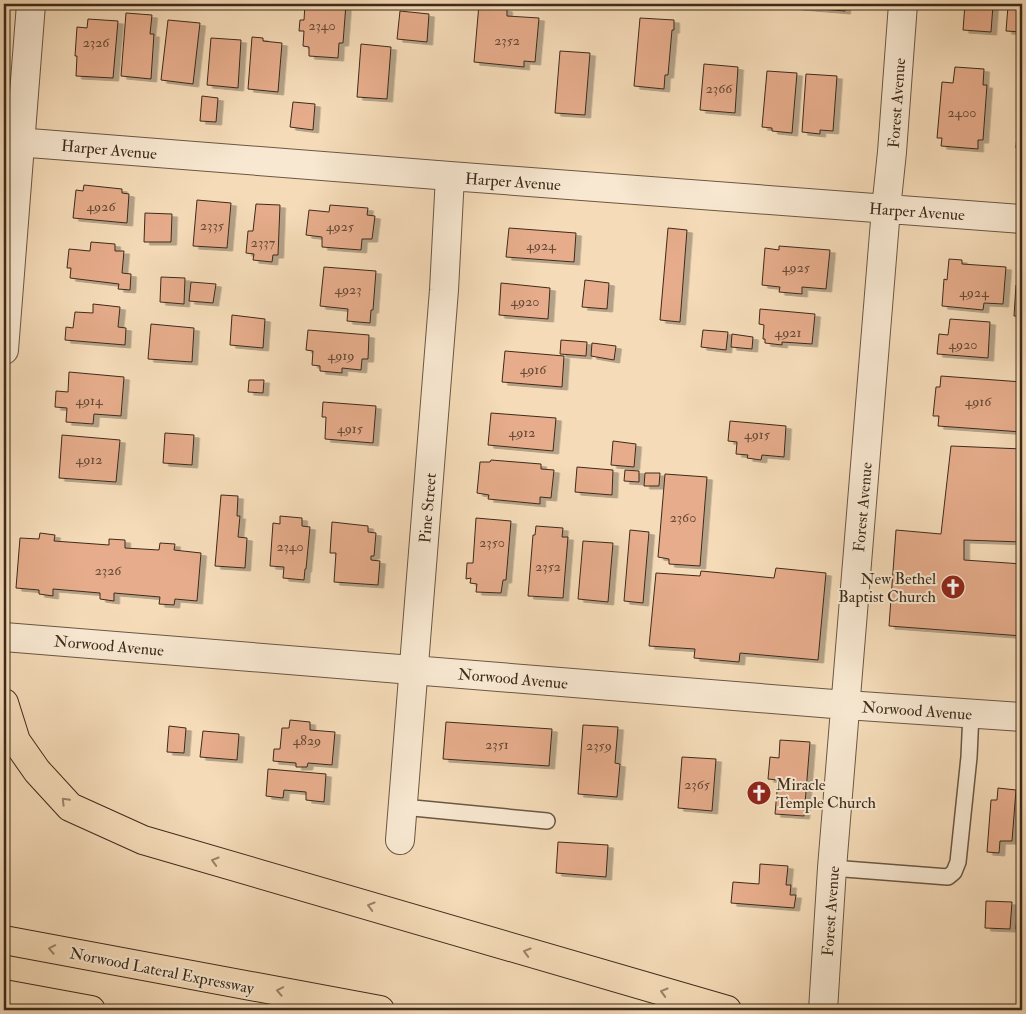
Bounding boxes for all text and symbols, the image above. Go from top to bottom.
house number: 2340 [308,17,336,34]
house number: 2352 [494,32,520,49]
house number: 2326 [83,34,110,51]
street label: Forest Avenue [884,57,910,149]
house number: 2366 [706,80,733,97]
house number: 2400 [948,104,977,121]
street label: Harper Avenue [60,136,158,165]
street label: Harper Avenue [464,169,562,196]
house number: 4926 [87,198,116,215]
street label: Harper Avenue [868,199,966,226]
house number: 2335 [200,217,225,234]
house number: 4925 [326,218,355,235]
house number: 2337 [251,234,276,251]
house number: 4924 [526,237,557,254]
house number: 4925 [782,259,811,276]
house number: 4923 [334,281,362,298]
house number: 4924 [959,284,990,301]
house number: 4920 [511,293,540,310]
house number: 4921 [775,324,801,341]
house number: 4920 [949,336,978,353]
house number: 4919 [328,347,354,364]
house number: 4916 [520,361,547,378]
house number: 4914 [75,392,104,409]
house number: 4916 [965,393,992,410]
house number: 4915 [337,420,364,437]
house number: 4912 [509,424,535,441]
house number: 4915 [744,426,771,443]
house number: 4912 [76,451,102,468]
street label: Forest Avenue [849,461,877,553]
street label: Pine Street [415,472,441,544]
house number: 2360 [670,509,696,526]
house number: 2350 [479,534,505,551]
house number: 2340 [276,538,304,555]
house number: 2352 [535,558,561,575]
house number: 2326 [95,562,122,579]
place label: New Bethel Baptist Church [838,569,937,608]
church icon: New Bethel Baptist Church [940,574,966,600]
street label: Norwood Avenue [53,631,165,661]
street label: Norwood Avenue [457,664,569,694]
street label: Norwood Avenue [861,697,973,725]
house number: 4829 [293,732,321,749]
house number: 2351 [485,736,509,753]
house number: 2359 [586,737,612,754]
place label: Miracle Temple Church [776,775,877,814]
house number: 2365 [684,776,711,793]
church icon: Miracle Temple Church [746,780,772,806]
one-way arrow [62,798,71,807]
one-way arrow [212,856,220,866]
street label: Forest Avenue [818,865,844,957]
one-way arrow [368,902,376,912]
street label: Norwood Lateral Expressway [68,943,257,1000]
one-way arrow [47,944,56,955]
one-way arrow [524,947,532,957]
one-way arrow [276,987,285,997]
one-way arrow [660,987,668,997]

